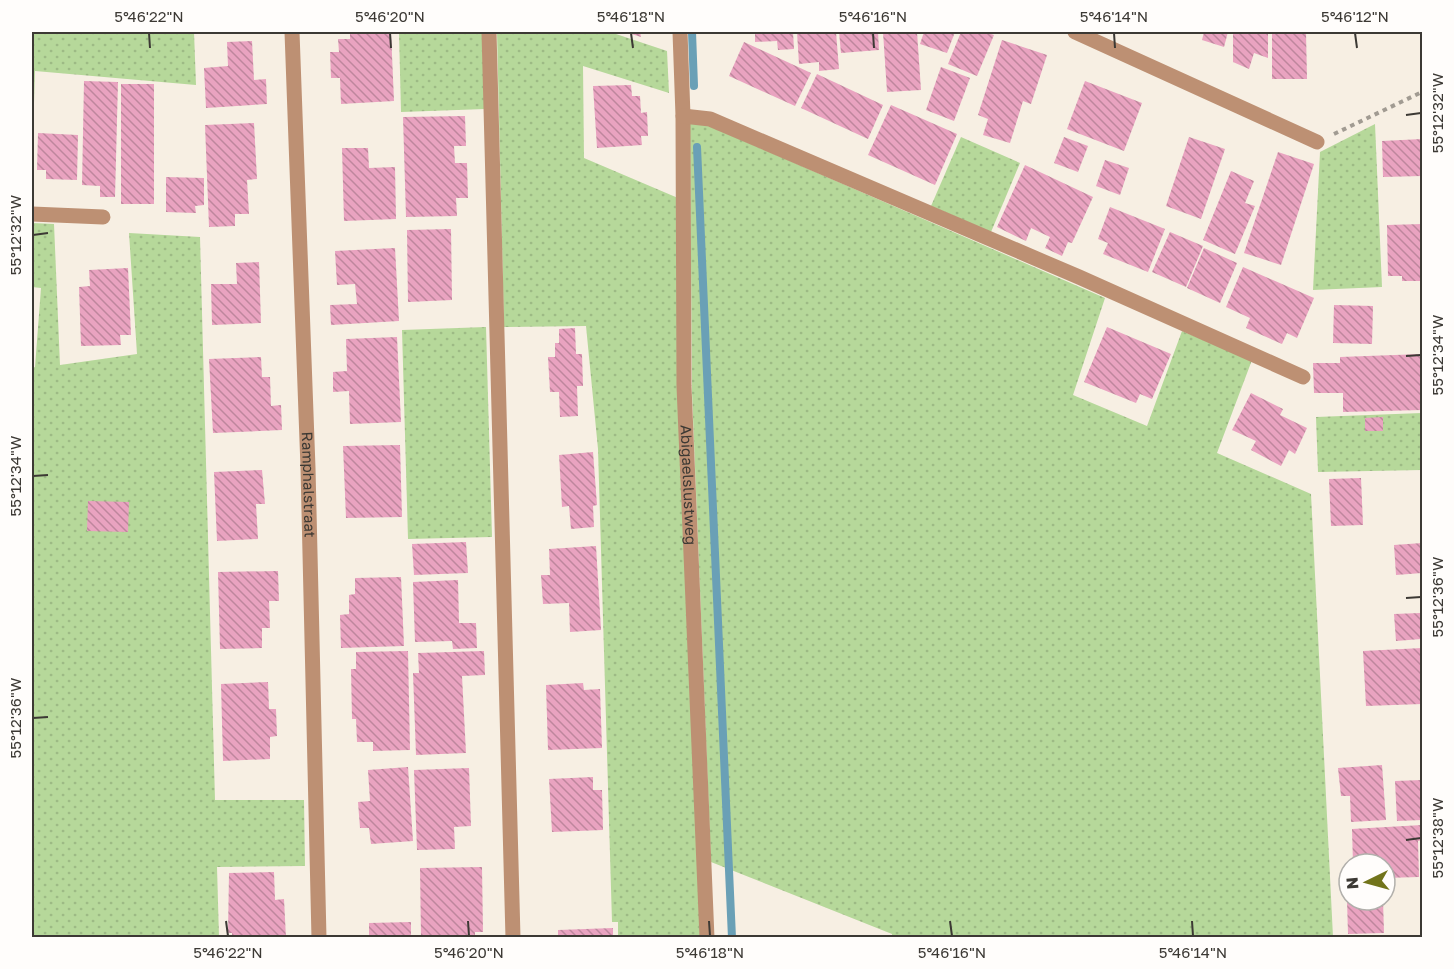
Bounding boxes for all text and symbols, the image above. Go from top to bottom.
text: 5°46'22"N [114,7,184,25]
text: 5°46'20"N [355,7,425,25]
text: 5°46'18"N [597,7,665,25]
text: 5°46'16"N [839,7,907,25]
text: 5°46'14"N [1080,7,1148,25]
text: 5°46'12"N [1321,7,1389,25]
text: 55°12'32"W [1428,73,1446,153]
text: 55°12'32"W [6,195,24,275]
text: 55°12'34"W [1428,314,1446,396]
street label: Abigaelslustweg [678,424,701,545]
street label: Ramphalstraat [299,431,320,538]
text: 55°12'34"W [6,435,24,517]
text: 55°12'36"W [1428,557,1446,637]
text: 55°12'36"W [6,678,24,758]
text: 55°12'38"W [1428,797,1446,879]
north arrow [1337,852,1397,912]
text: N [1342,876,1363,890]
text: 5°46'22"N [193,943,263,961]
text: 5°46'20"N [434,943,504,961]
text: 5°46'18"N [676,943,744,961]
text: 5°46'16"N [918,943,986,961]
text: 5°46'14"N [1159,943,1227,961]

